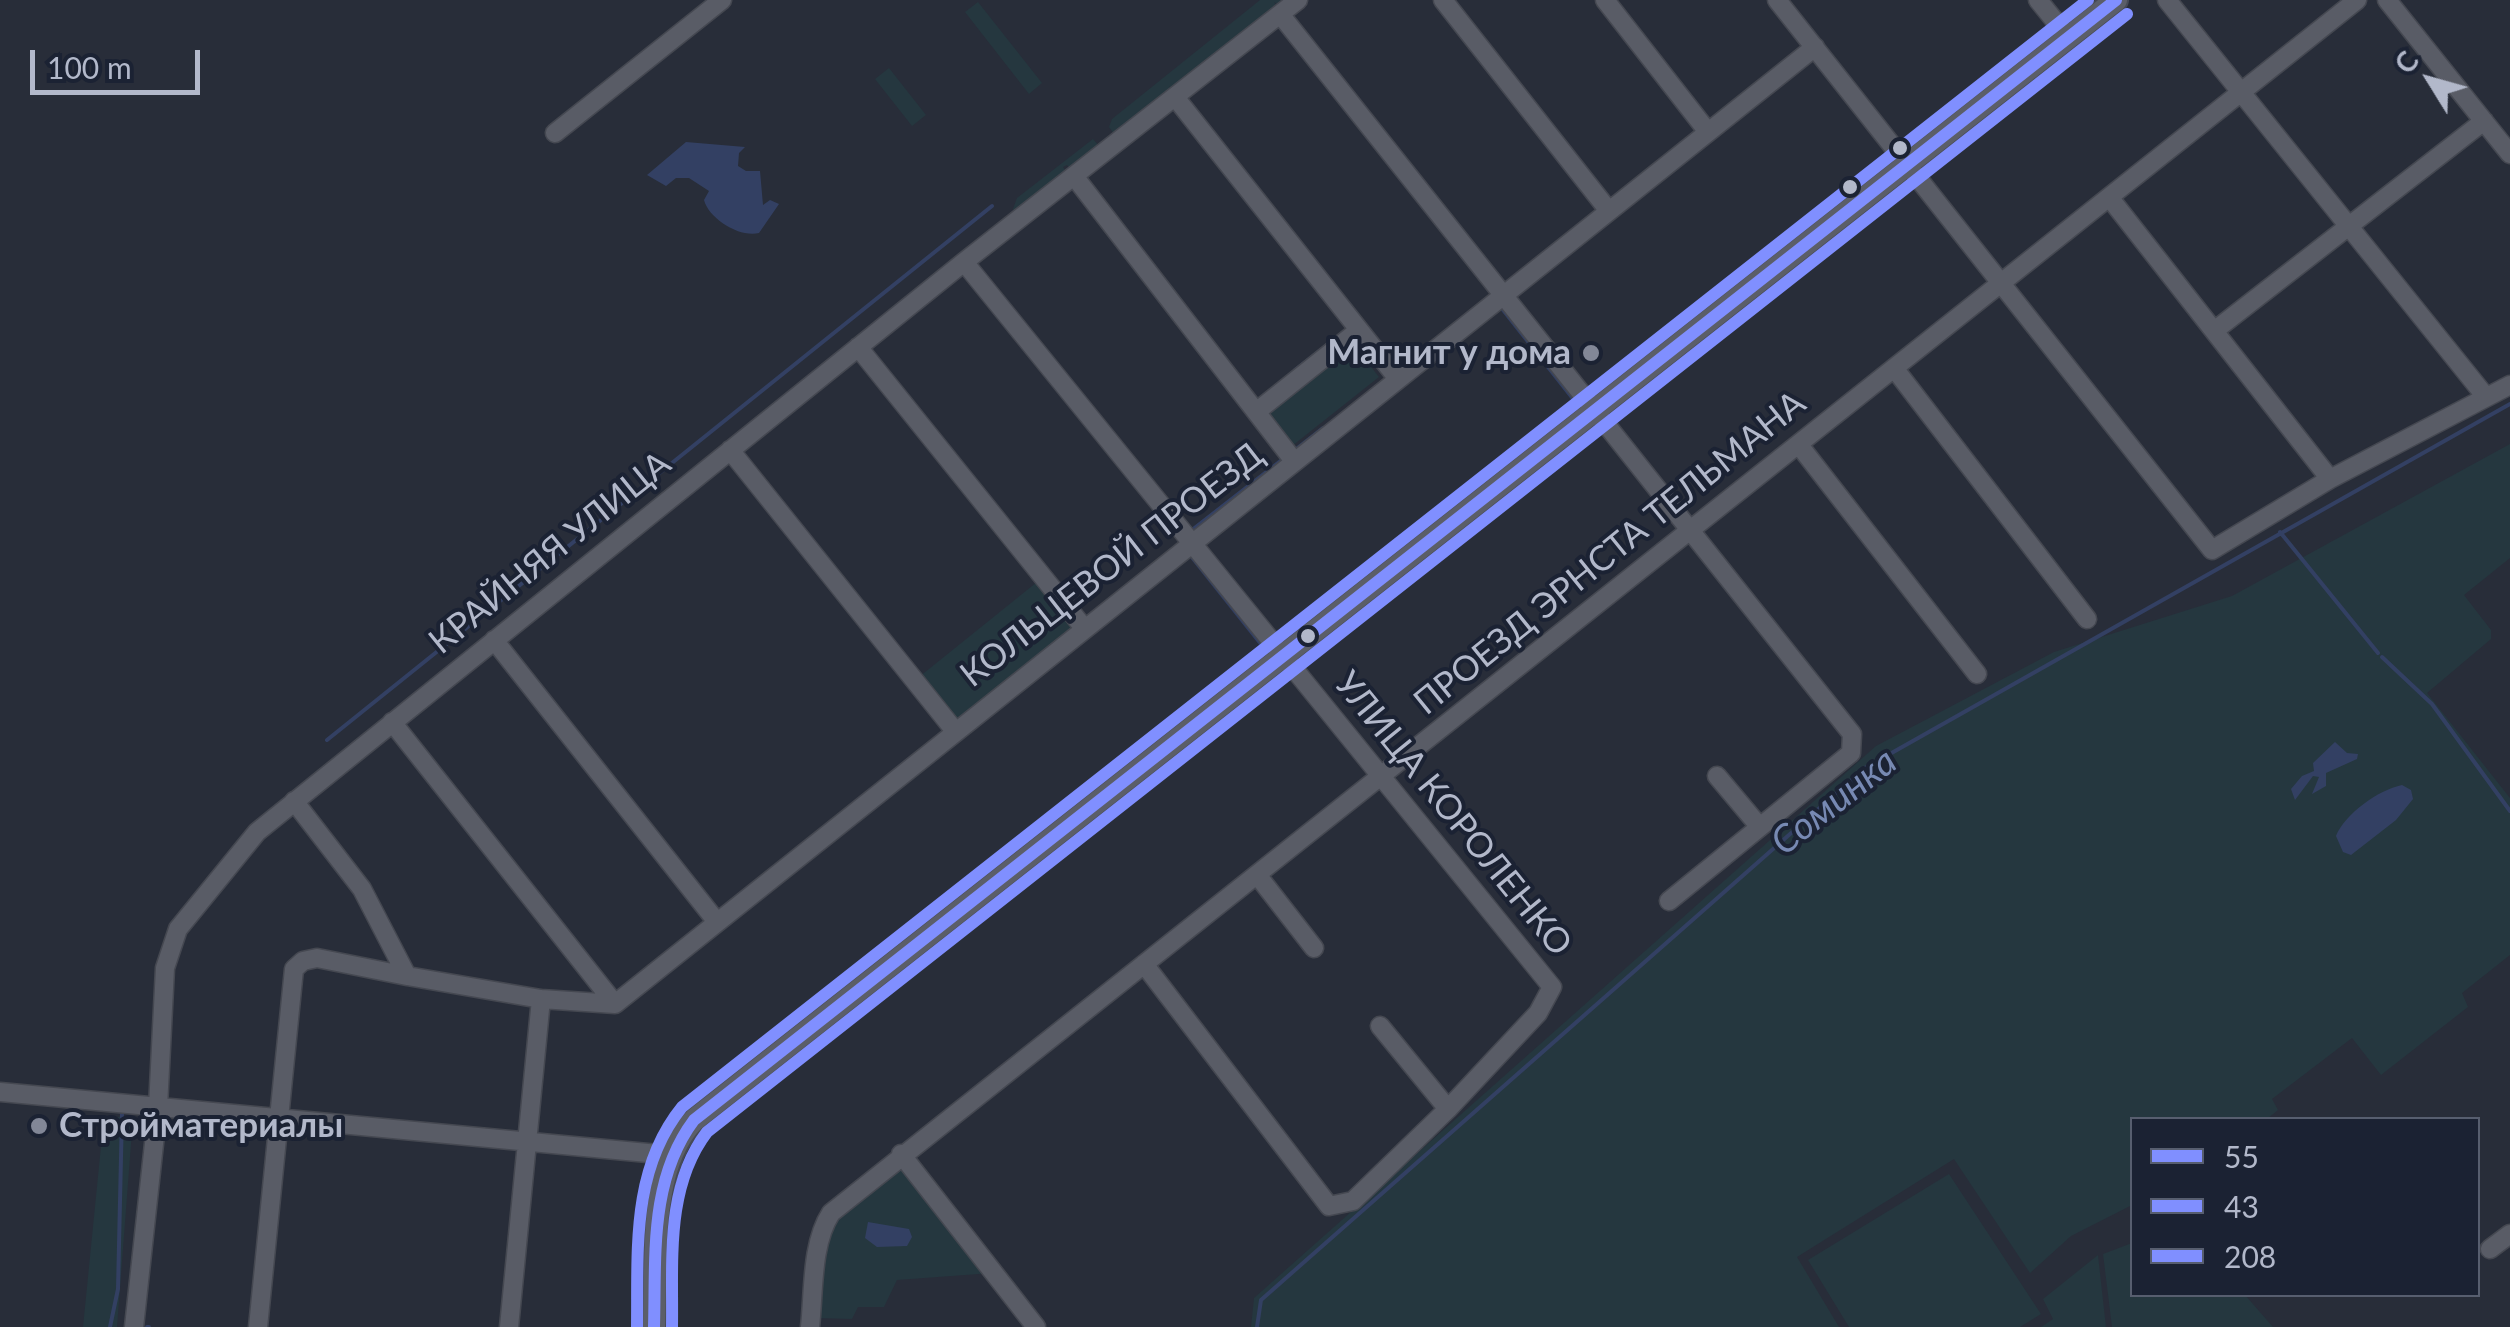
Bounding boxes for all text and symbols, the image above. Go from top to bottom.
scale bar [35,30,205,92]
north arrow [2380,30,2480,130]
text: С [2387,44,2425,80]
text: 100 m [47,49,132,85]
unlabelled marker [1890,138,1910,158]
unlabelled marker [1840,177,1860,197]
place label: Магнит у дома [1327,332,1571,374]
marker: Магнит у дома [1580,342,1602,364]
street label: ПРОЕЗД ЭРНСТА ТЕЛЬМАНА [1406,382,1814,724]
street label: КОЛЬЦЕВОЙ ПРОЕЗД [952,434,1272,696]
street label: КРАЙНЯЯ УЛИЦА [421,443,679,663]
unlabelled marker [1298,626,1318,646]
street label: УЛИЦА КОРОЛЕНКО [1326,664,1580,964]
water label: Соминка [1762,739,1906,865]
place label: Стройматериалы [59,1105,343,1147]
marker: Стройматериалы [28,1115,50,1137]
legend [2130,1117,2480,1297]
text: 55 [2224,1138,2259,1174]
text: 43 [2224,1188,2259,1224]
text: 208 [2224,1238,2276,1274]

